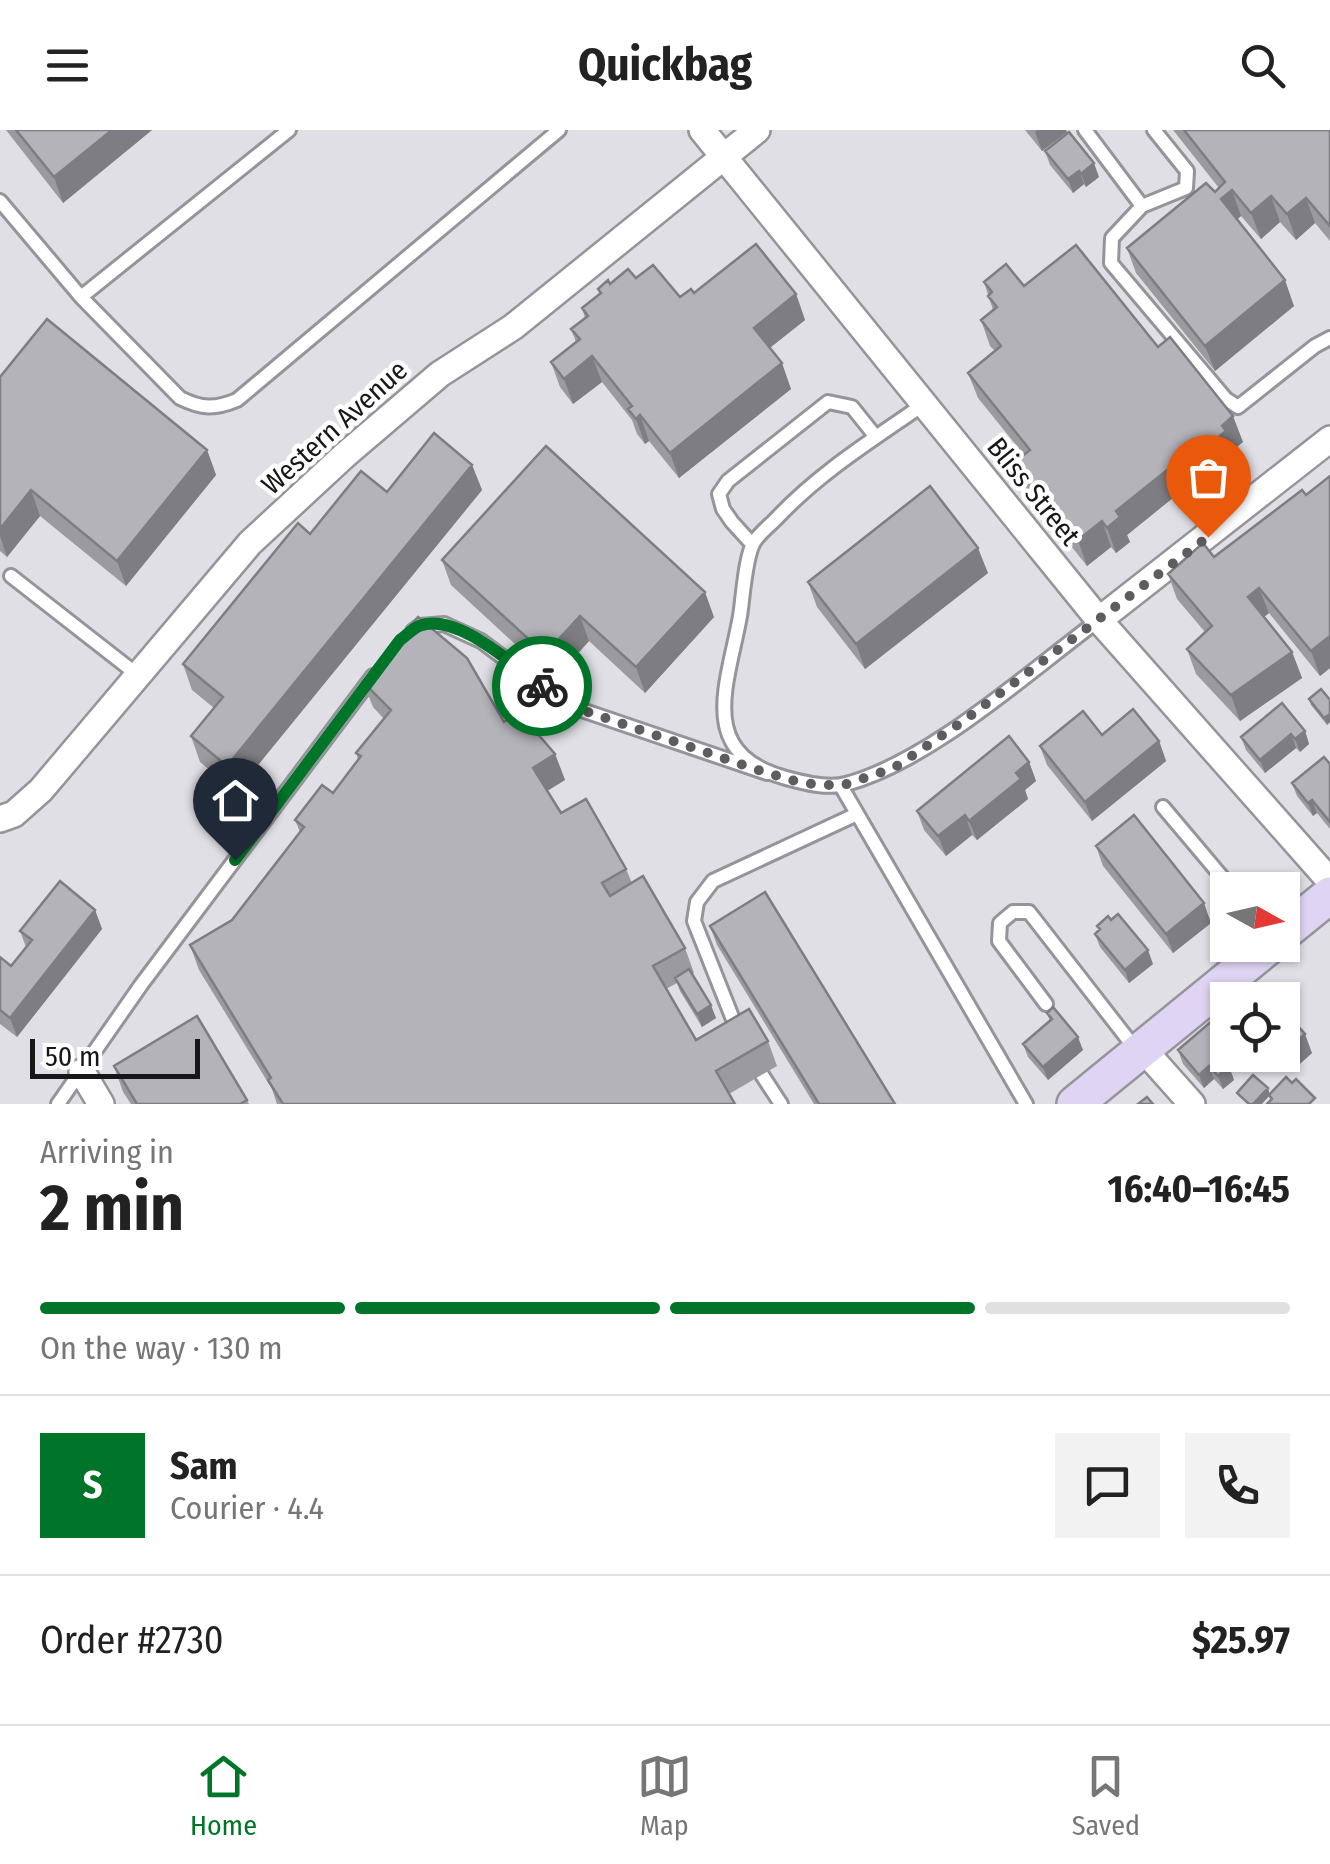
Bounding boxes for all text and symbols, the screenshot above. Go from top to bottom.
icon: menu [40,38,95,93]
text: Quickbag [578,38,752,92]
icon: search [1235,38,1290,93]
street label: Western Avenue [255,353,414,501]
street label: Bliss Street [980,431,1087,552]
pin [1166,435,1251,538]
icon: bag [1181,450,1236,505]
courier [492,636,592,736]
icon: bike [515,659,570,714]
pin [193,758,278,861]
icon: home [208,773,263,828]
north arrow [1210,872,1300,962]
map controls [1210,872,1300,1072]
button: locate [1210,982,1300,1072]
scale bar [30,1034,200,1078]
text: 50 m [45,1040,101,1073]
text: Arriving in [40,1133,174,1171]
text: 16:40–16:45 [1108,1166,1290,1212]
text: 2 min [40,1169,184,1247]
text: On the way · 130 m [40,1329,283,1367]
button: chat [1055,1433,1160,1538]
button: phone [1185,1433,1290,1538]
text: Sam [170,1443,238,1489]
text: S [83,1462,102,1508]
text: Courier · 4.4 [170,1489,324,1527]
text: Order #2730 [40,1617,224,1663]
text: $25.97 [1192,1617,1290,1663]
tab: Home [190,1749,257,1842]
tab: Map [637,1749,692,1842]
tab: Saved [1072,1749,1140,1842]

